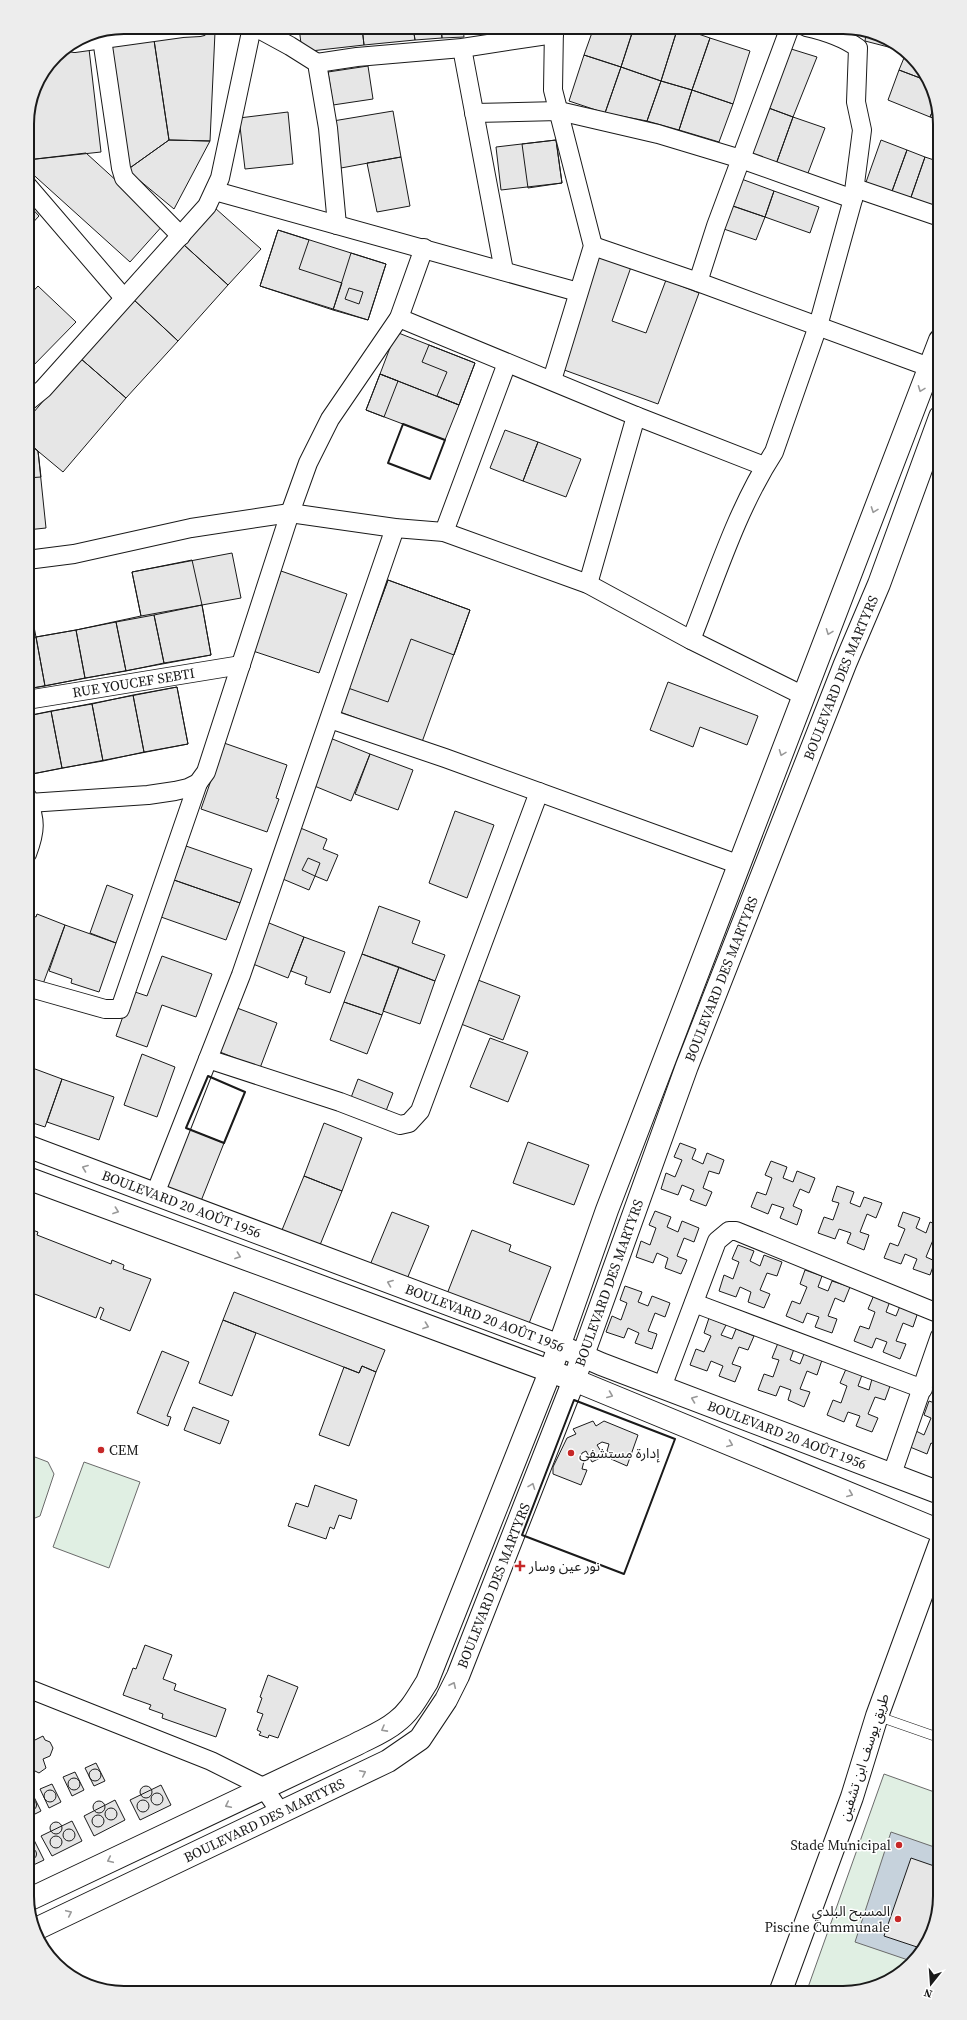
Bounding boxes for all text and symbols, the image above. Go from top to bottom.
one-way arrow [917,386,925,393]
one-way arrow [870,507,879,514]
street label: BOULEVARD DES MARTYRS [798,592,883,763]
one-way arrow [825,629,833,636]
street label: RUE YOUCEF SEBTI [71,663,196,702]
one-way arrow [778,750,786,757]
street label: BOULEVARD DES MARTYRS [680,893,763,1065]
one-way arrow [81,1165,88,1173]
street label: BOULEVARD 20 AOÛT 1956 [99,1165,264,1243]
street label: BOULEVARD DES MARTYRS [570,1196,648,1369]
one-way arrow [113,1206,120,1214]
one-way arrow [234,1251,241,1260]
one-way arrow [387,1279,394,1287]
street label: BOULEVARD 20 AOÛT 1956 [402,1279,568,1357]
one-way arrow [422,1321,429,1329]
one-way arrow [606,1390,613,1398]
street label: BOULEVARD 20 AOÛT 1956 [704,1395,869,1474]
one-way arrow [691,1396,698,1404]
place label: CEM [109,1440,139,1460]
one-way arrow [726,1440,733,1448]
place label: إدارة مستشفى [579,1443,660,1463]
marker: CEM [96,1445,106,1455]
marker: إدارة مستشفى [566,1448,576,1458]
one-way arrow [528,1483,536,1490]
one-way arrow [847,1489,854,1497]
street label: BOULEVARD DES MARTYRS [452,1500,535,1671]
place label: نور عين وسار [528,1556,600,1576]
marker: نور عين وسار [514,1560,526,1572]
one-way arrow [448,1682,456,1689]
street label: طريق يوسف ابن تشفين [834,1691,894,1823]
one-way arrow [381,1725,388,1732]
one-way arrow [359,1770,367,1778]
street label: BOULEVARD DES MARTYRS [180,1773,348,1867]
one-way arrow [225,1800,232,1808]
place label: Stade Municipal [790,1835,891,1855]
marker: Stade Municipal [894,1840,904,1850]
one-way arrow [107,1855,115,1863]
place label: المسبح البلدي Piscine Cummunale [764,1901,890,1937]
one-way arrow [65,1910,72,1918]
marker: المسبح البلدي Piscine Cummunale [893,1914,903,1924]
north arrow [911,1964,951,2004]
text: N [922,1985,934,2001]

